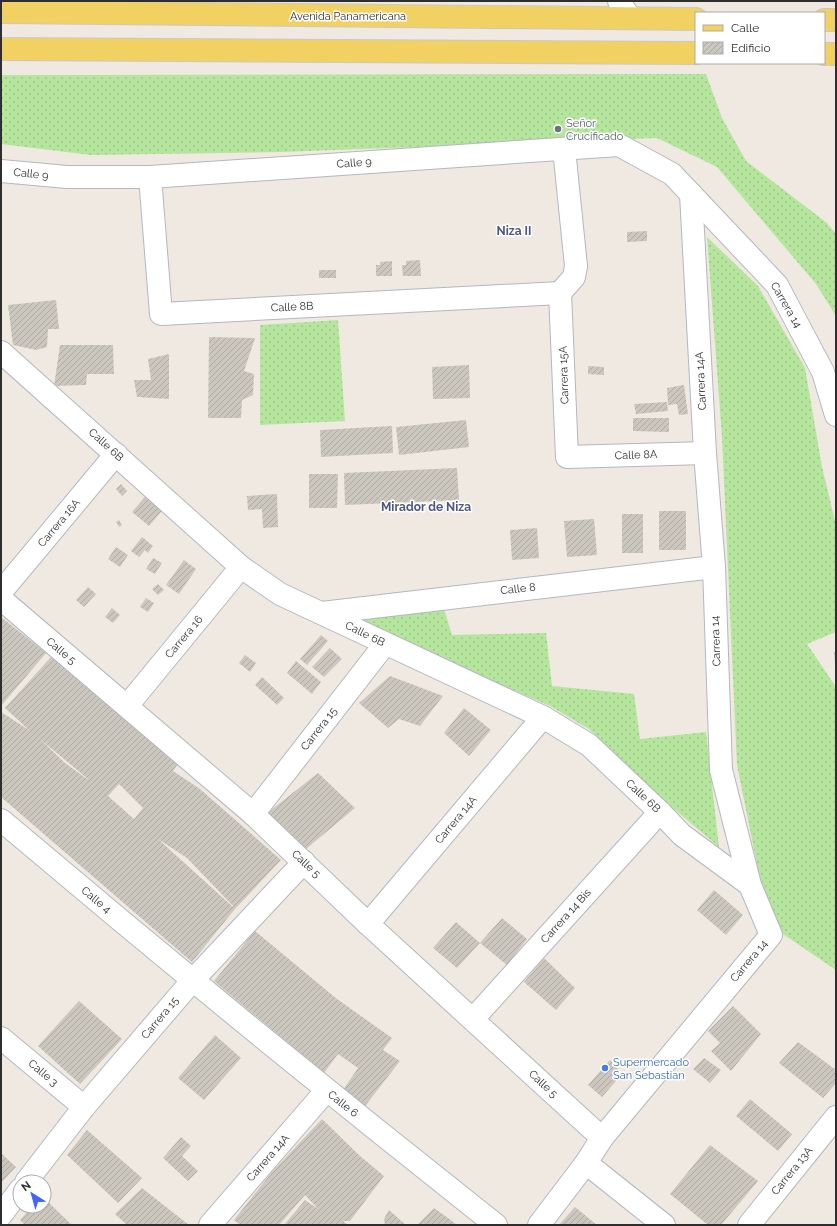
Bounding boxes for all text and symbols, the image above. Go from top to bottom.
street label: Avenida Panamericana [290,10,406,23]
legend [695,12,825,64]
text: Calle [731,21,759,35]
text: Edificio [731,41,771,55]
place label: Señor Crucificado [566,117,624,143]
marker: Señor Crucificado [553,124,563,134]
street label: Calle 9 [336,155,372,171]
street label: Calle 9 [13,166,49,182]
district label: Niza II [497,224,531,238]
street label: Carrera 14 [768,280,804,330]
street label: Calle 8B [270,299,314,315]
street label: Carrera 15A [556,345,572,404]
street label: Carrera 14A [693,351,709,410]
street label: Calle 6B [86,426,126,464]
street label: Calle 8A [614,448,658,462]
street label: Carrera 16A [35,496,83,550]
district label: Mirador de Niza [381,500,471,514]
street label: Calle 8 [500,581,536,597]
street label: Carrera 16 [162,613,206,661]
street label: Carrera 14 [709,615,723,667]
street label: Calle 6B [343,619,387,649]
street label: Calle 5 [43,635,79,667]
street label: Carrera 15 [298,705,340,753]
street label: Calle 6B [623,777,663,815]
street label: Carrera 14A [432,793,480,847]
street label: Calle 5 [289,847,323,881]
street label: Calle 4 [78,884,114,916]
street label: Carrera 14 Bis [538,886,594,946]
street label: Carrera 14 [728,937,770,985]
street label: Carrera 15 [139,994,181,1042]
place label: Supermercado San Sebastian [613,1056,689,1082]
street label: Calle 3 [26,1057,61,1089]
marker: Supermercado San Sebastian [600,1063,610,1073]
street label: Calle 5 [526,1067,560,1101]
street label: Calle 6 [325,1088,361,1120]
street label: Carrera 14A [244,1131,292,1184]
street label: Carrera 13A [769,1144,816,1198]
north arrow [12,1174,52,1214]
text: N [19,1179,34,1194]

